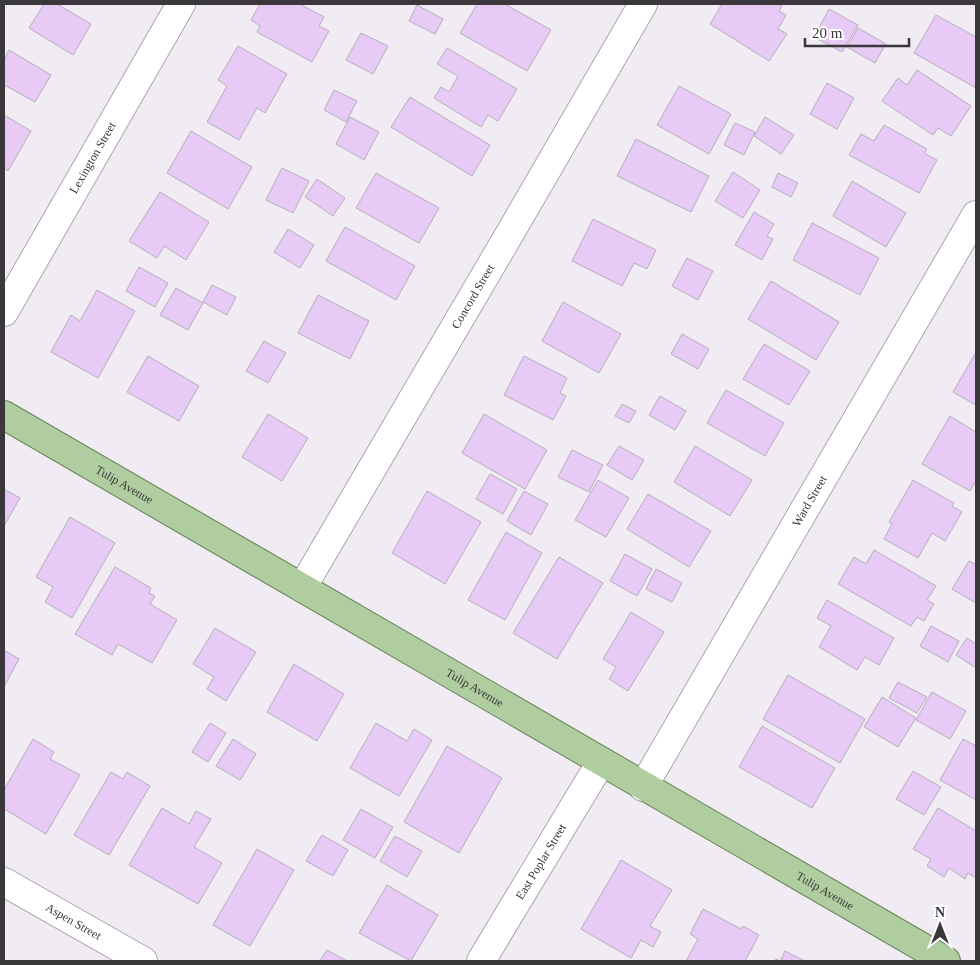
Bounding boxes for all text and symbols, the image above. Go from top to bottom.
scale bar [805,15,909,47]
text: 20 m [812,25,843,41]
street label: Lexington Street [67,119,119,196]
street label: Concord Street [449,261,498,331]
street label: Tulip Avenue [93,463,156,507]
street label: Ward Street [789,472,830,529]
street label: Tulip Avenue [443,666,506,710]
street label: East Poplar Street [513,821,569,902]
street label: Tulip Avenue [794,869,856,913]
street label: Aspen Street [43,900,104,943]
north arrow [915,900,965,950]
text: N [935,905,945,920]

